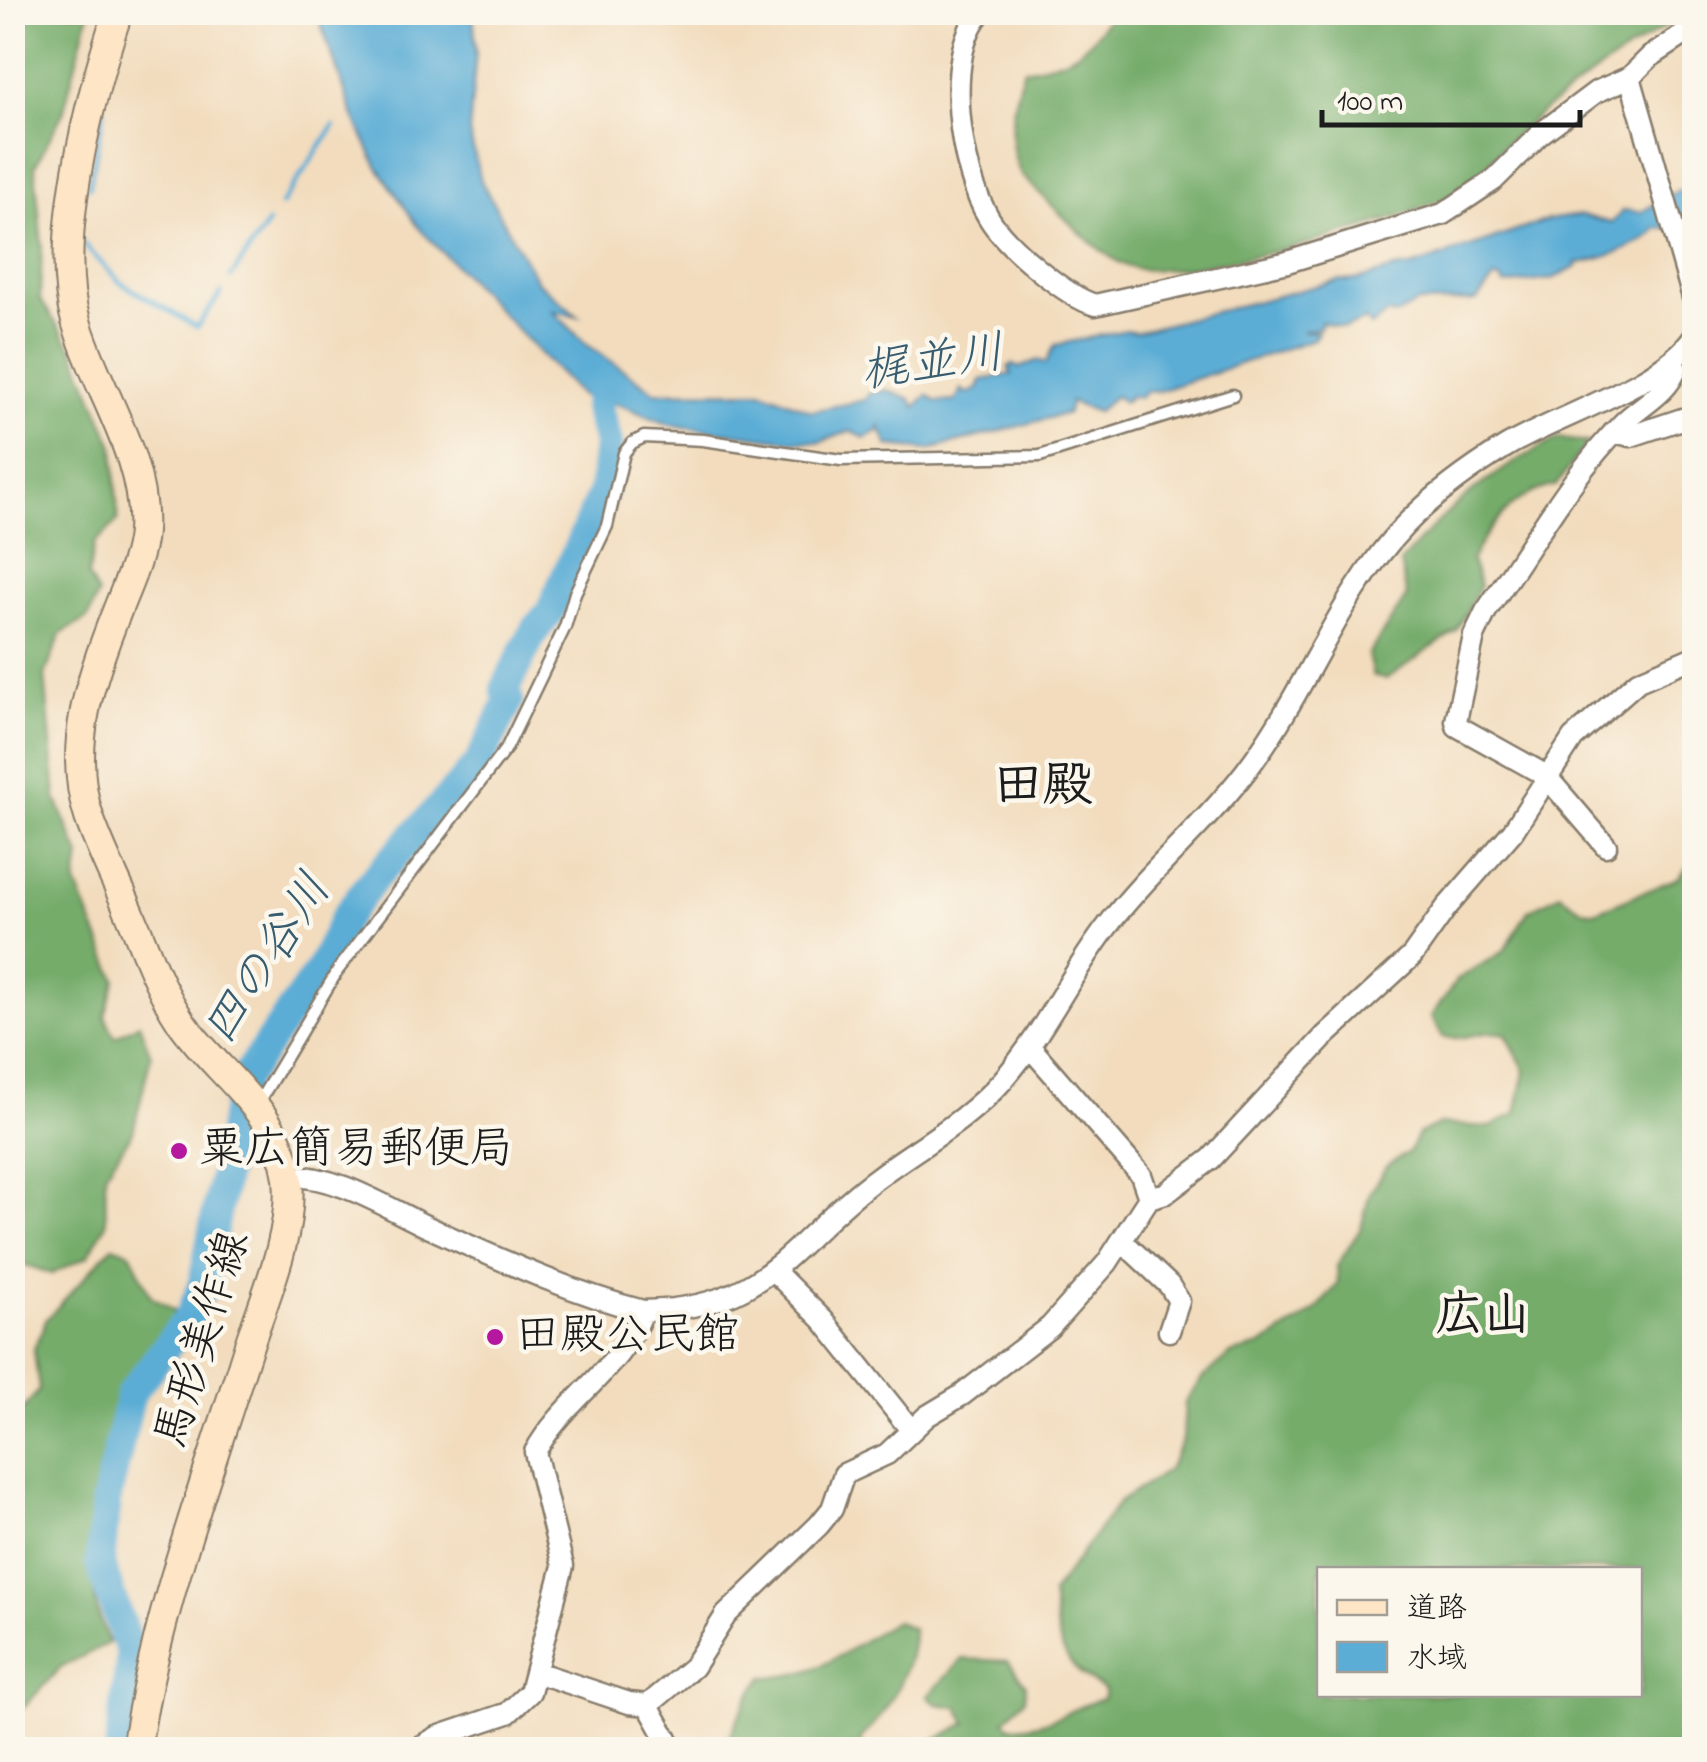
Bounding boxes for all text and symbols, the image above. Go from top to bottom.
scale bar [1322,65,1580,127]
text: 100 m [1337,81,1403,125]
water label: 梶並川 [857,319,1009,409]
district label: 田殿 [993,751,1093,824]
water label: 四の谷川 [187,860,351,1060]
place label: 粟広簡易郵便局 [199,1118,514,1184]
marker: 粟広簡易郵便局 [168,1140,190,1162]
street label: 馬形美作線 [140,1223,268,1457]
district label: 広山 [1435,1282,1531,1352]
place label: 田殿公民館 [515,1304,740,1370]
marker: 田殿公民館 [484,1326,506,1348]
legend [1317,1567,1642,1697]
text: 道路 [1407,1588,1467,1632]
text: 水域 [1407,1638,1467,1682]

